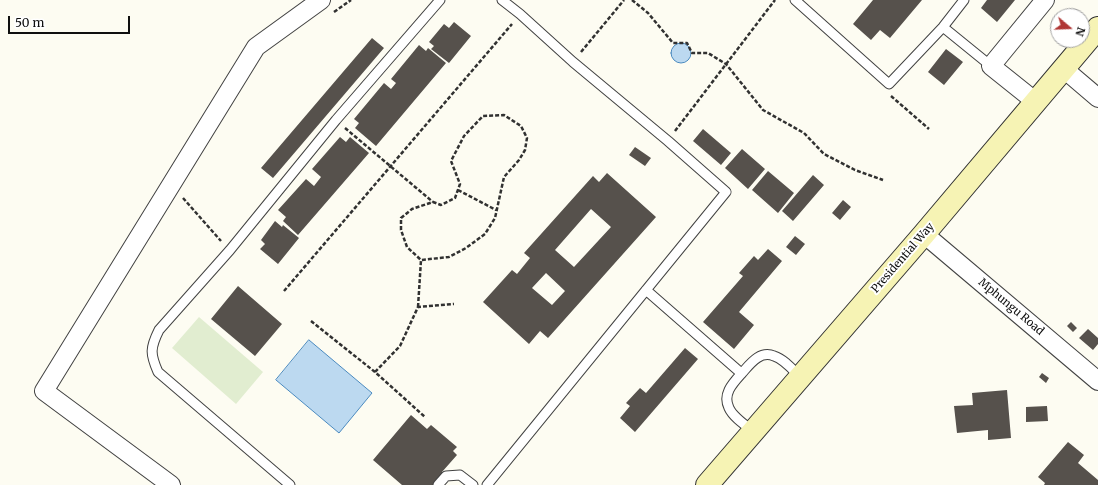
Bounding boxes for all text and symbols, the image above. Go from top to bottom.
scale bar [10,8,132,34]
north arrow [1050,8,1090,48]
text: 50 m [15,15,44,30]
text: N [1072,25,1088,38]
street label: Presidential Way [869,220,937,296]
street label: Mphungu Road [976,276,1046,338]

